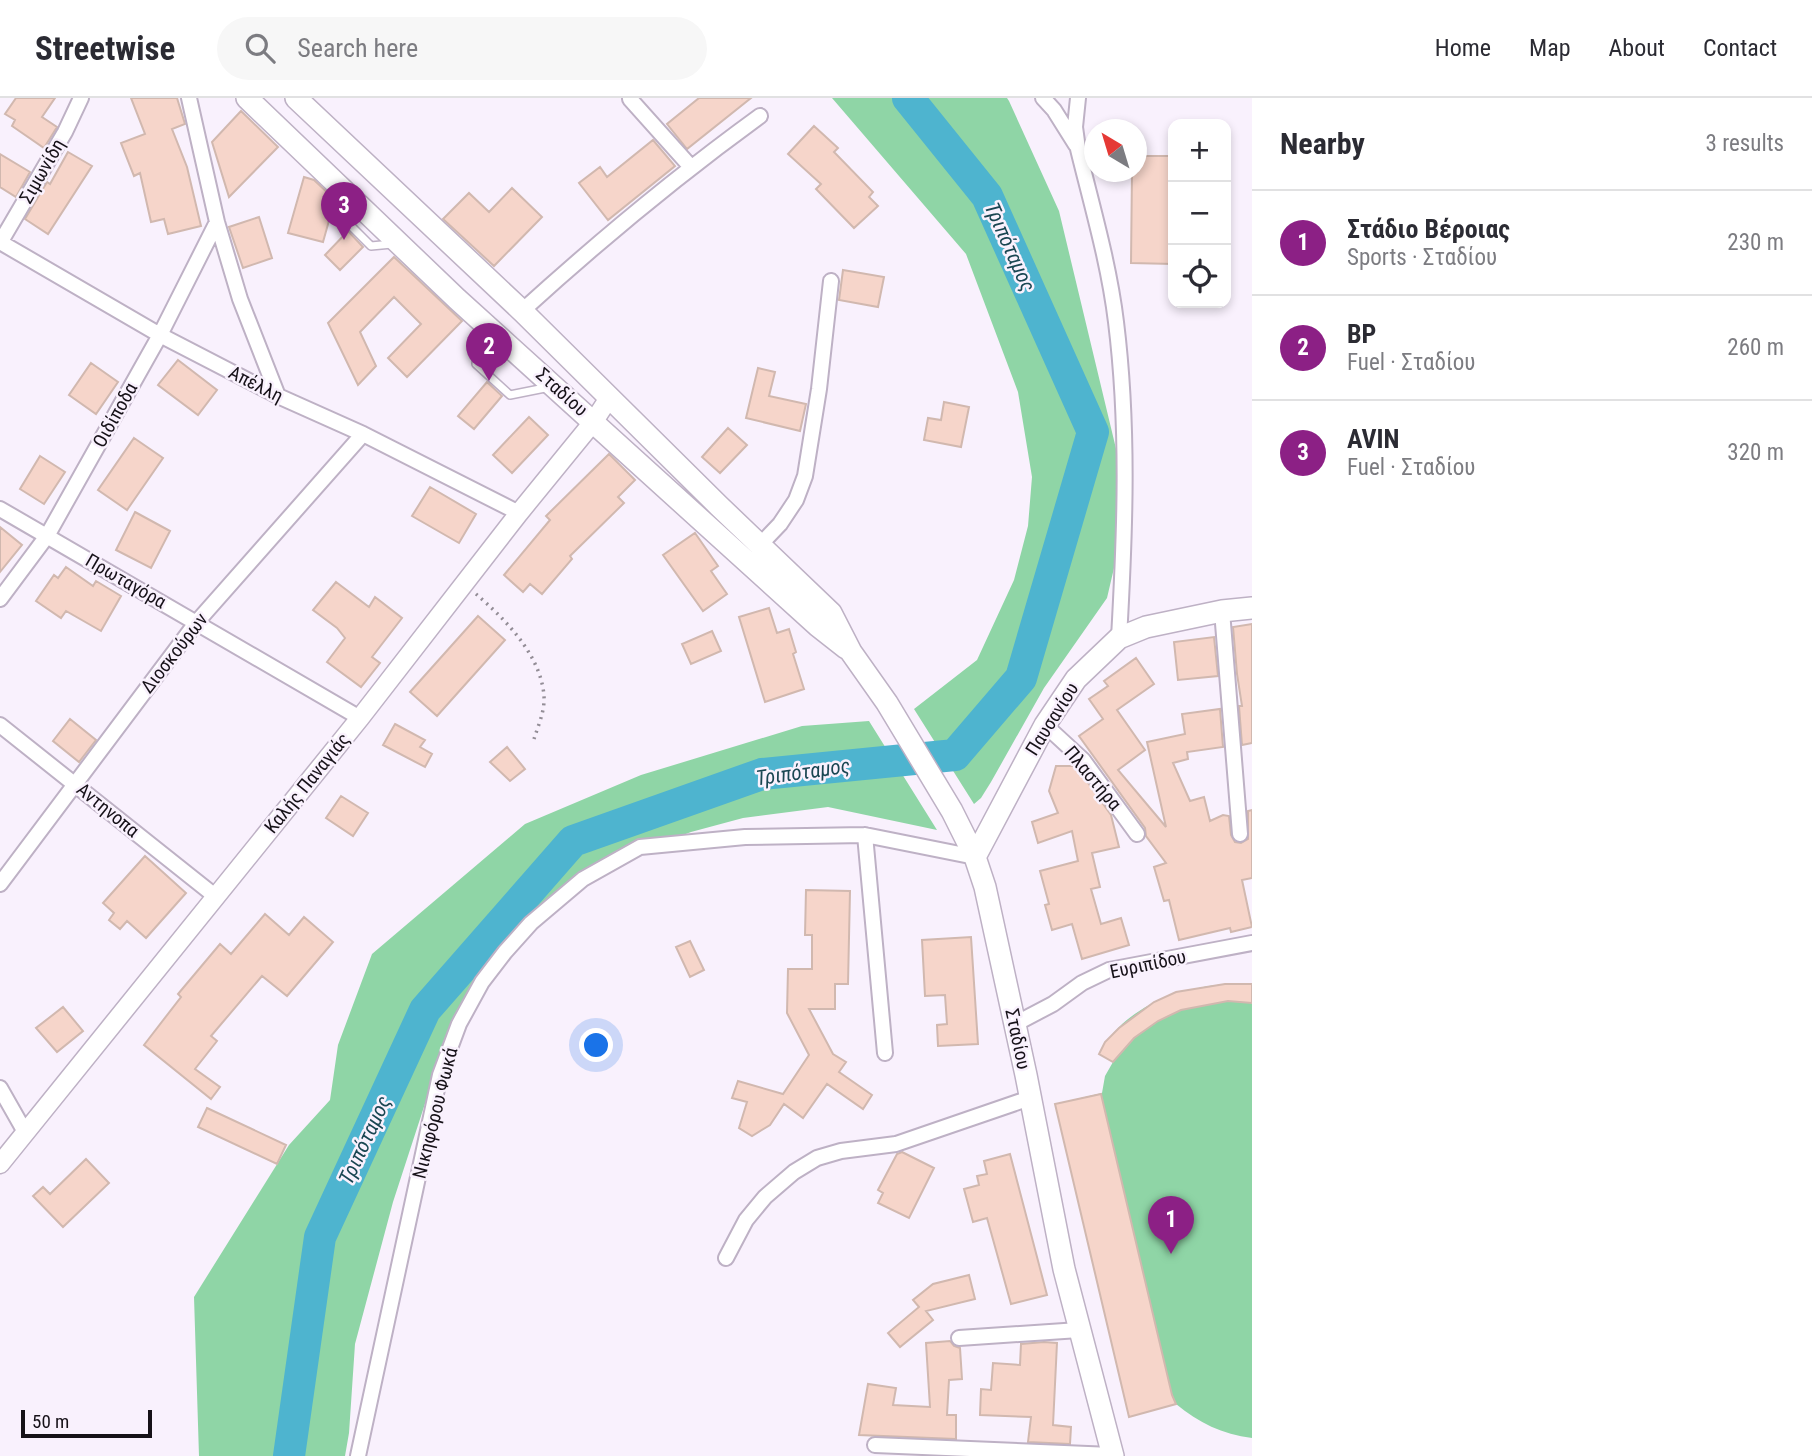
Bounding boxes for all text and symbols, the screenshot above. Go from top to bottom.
search box [217,17,707,80]
text: Streetwise [35,29,175,68]
icon: search [241,29,279,67]
text: Search here [297,33,418,63]
text: Home [1435,34,1491,62]
text: Map [1529,34,1571,62]
text: About [1609,34,1665,62]
text: Contact [1703,34,1777,62]
north arrow [1084,119,1147,182]
map controls [1168,119,1231,308]
button: + [1168,119,1231,182]
text: Nearby [1280,126,1365,161]
text: 3 results [1706,130,1784,157]
street label: Σιμωνίδη [14,135,70,207]
pin: 3 [321,182,367,240]
button: − [1168,182,1231,245]
water label: Τριπόταμος [980,199,1040,295]
text: Στάδιο Βέροιας [1347,214,1510,244]
text: 1 [1297,229,1309,256]
text: 230 m [1727,229,1784,256]
text: Sports · Σταδίου [1347,244,1497,271]
button: locate [1168,245,1231,308]
text: BP [1347,319,1376,349]
pin: 2 [466,323,512,381]
text: 2 [1297,334,1309,361]
text: 260 m [1727,334,1784,361]
text: Fuel · Σταδίου [1347,349,1475,376]
street label: Απέλλη [225,361,287,407]
street label: Σταδίου [532,363,592,421]
street label: Οιδίποδα [88,378,142,451]
text: AVIN [1347,424,1400,454]
text: 3 [1297,439,1309,466]
text: 320 m [1727,439,1784,466]
text: Fuel · Σταδίου [1347,454,1475,481]
street label: Πρωταγόρα [82,549,171,614]
street label: Διοσκούρων [136,608,212,698]
street label: Παυσανίου [1021,678,1083,760]
street label: Καλής Παναγιάς [259,728,355,838]
street label: Πλαστήρα [1059,741,1127,815]
water label: Τριπόταμος [754,754,852,790]
street label: Αντηνοπα [72,778,144,843]
street label: Ευριπίδου [1108,945,1188,983]
street label: Σταδίου [1000,1007,1036,1071]
your location [579,1028,613,1062]
street label: Νικηφόρου Φωκά [408,1045,463,1181]
water label: Τριπόταμος [334,1092,396,1188]
pin: 1 [1148,1196,1194,1254]
scale bar [21,1407,152,1439]
text: 50 m [32,1410,69,1433]

